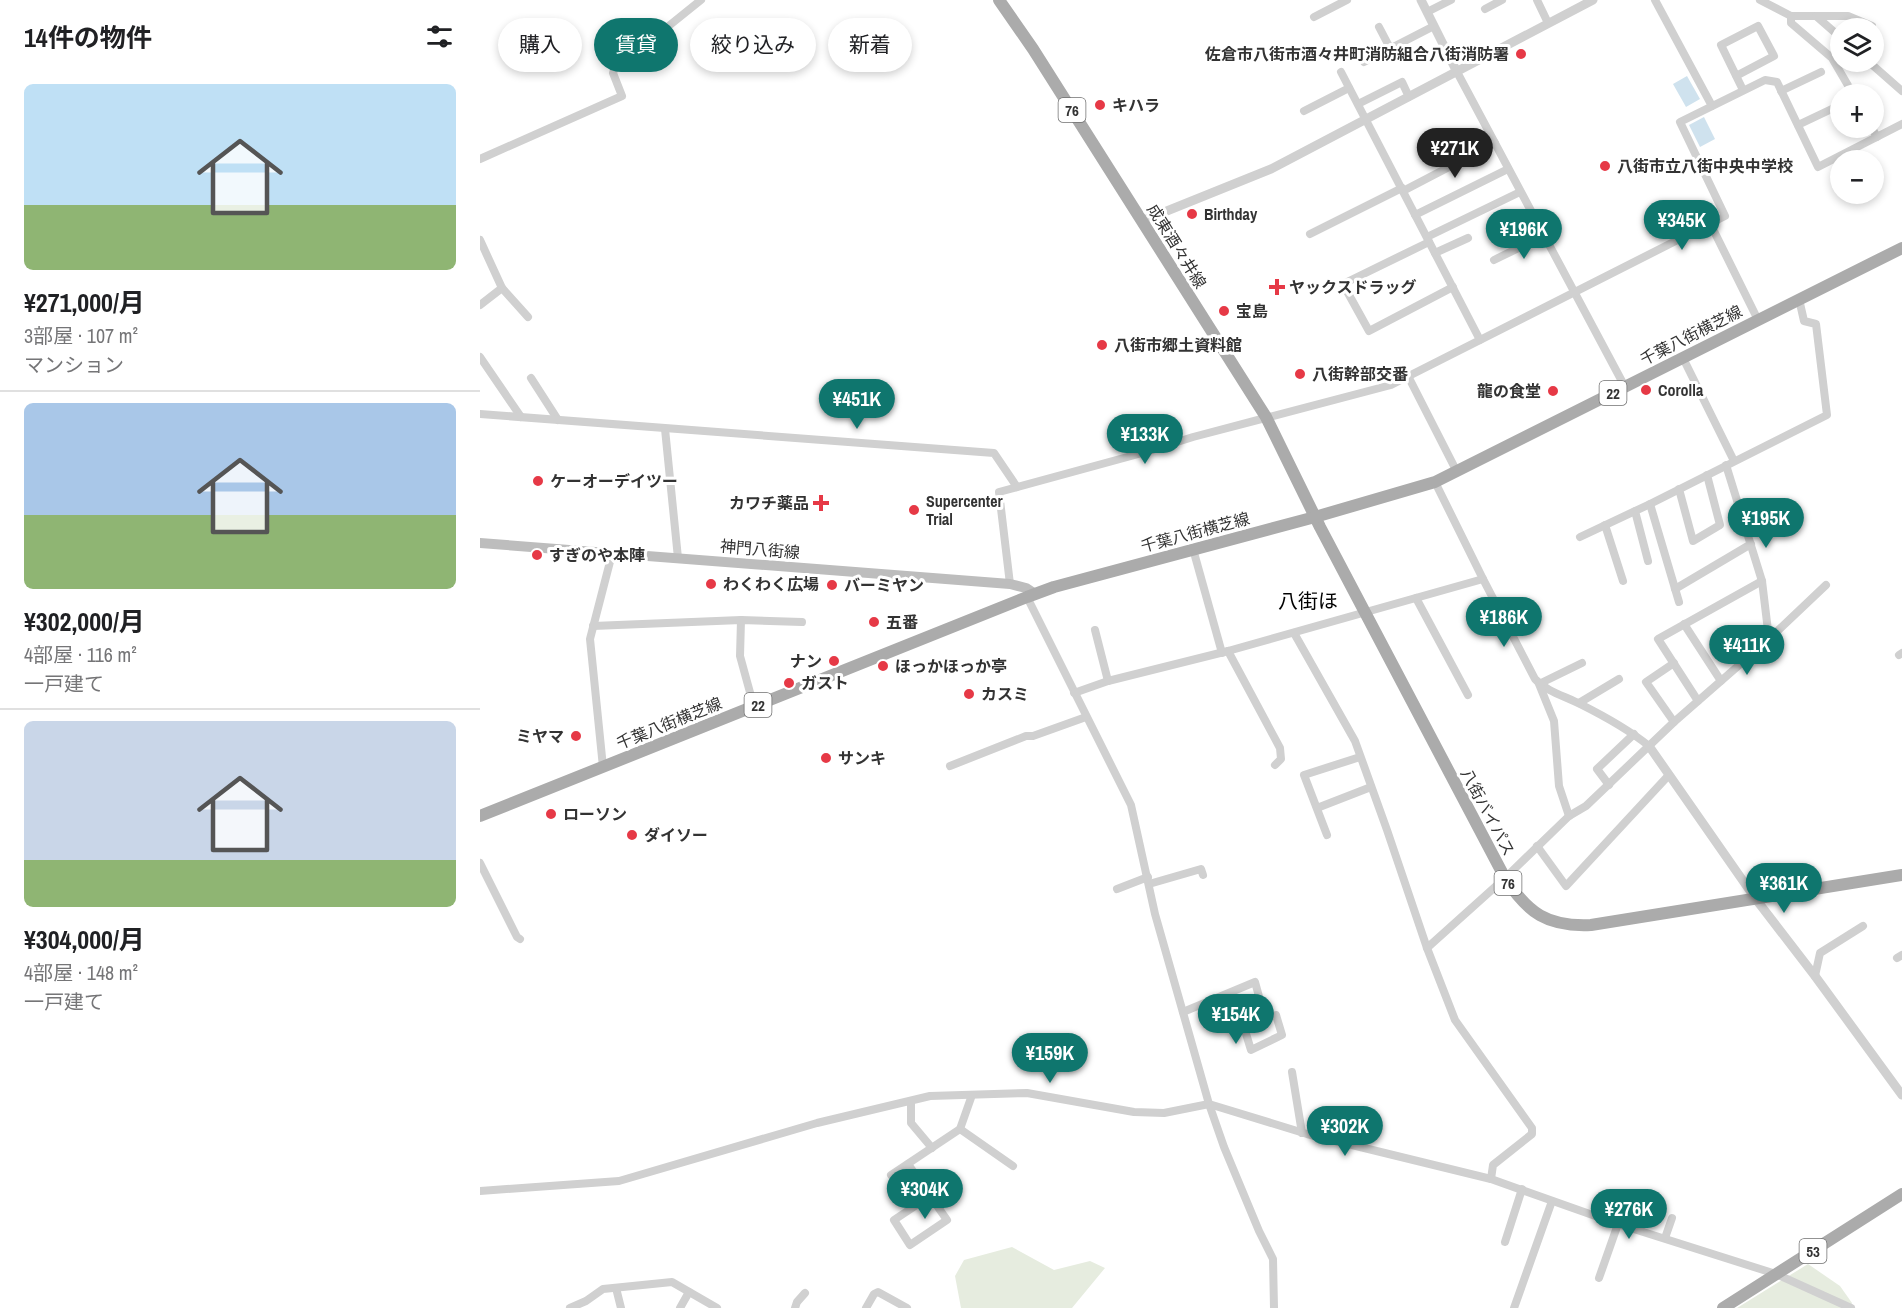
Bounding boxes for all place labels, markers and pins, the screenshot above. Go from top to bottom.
place label: 佐倉市八街市酒々井町消防組合八街消防署 [1204,43,1509,65]
marker: 佐倉市八街市酒々井町消防組合八街消防署 [1514,47,1528,61]
place label: キハラ [1112,94,1160,116]
marker: キハラ [1093,98,1107,112]
pin: ¥271K [1413,128,1497,179]
place label: 八街市立八街中央中学校 [1617,155,1793,177]
marker: 八街市立八街中央中学校 [1598,159,1612,173]
pin: ¥345K [1640,200,1724,251]
place label: Birthday [1204,203,1258,225]
marker: Birthday [1185,207,1199,221]
pin: ¥196K [1482,209,1566,260]
place label: ヤックスドラッグ [1289,276,1417,298]
marker: ヤックスドラッグ [1270,280,1284,294]
place label: 宝島 [1236,300,1268,322]
marker: 宝島 [1217,304,1231,318]
place label: 八街市郷土資料館 [1114,334,1242,356]
marker: 八街市郷土資料館 [1095,338,1109,352]
place label: 八街幹部交番 [1312,363,1408,385]
marker: 八街幹部交番 [1293,367,1307,381]
pin: ¥451K [815,379,899,430]
place label: Corolla [1658,379,1704,401]
place label: 龍の食堂 [1477,380,1541,402]
marker: Corolla [1639,383,1653,397]
marker: 龍の食堂 [1546,384,1560,398]
pin: ¥133K [1103,414,1187,465]
place label: ケーオーデイツー [550,470,678,492]
marker: ケーオーデイツー [531,474,545,488]
place label: Supercenter Trial [926,490,1003,530]
place label: カワチ薬品 [729,492,809,514]
marker: カワチ薬品 [814,496,828,510]
pin: ¥195K [1724,498,1808,549]
marker: Supercenter Trial [907,503,921,517]
place label: すぎのや本陣 [549,544,645,566]
marker: すぎのや本陣 [530,548,544,562]
place label: わくわく広場 [723,573,819,595]
place label: バーミヤン [844,574,924,596]
marker: わくわく広場 [704,577,718,591]
marker: バーミヤン [825,578,839,592]
pin: ¥186K [1462,597,1546,648]
place label: 五番 [886,611,918,633]
marker: 五番 [867,615,881,629]
pin: ¥411K [1705,625,1789,676]
place label: ナン [790,650,822,672]
marker: ナン [827,654,841,668]
place label: ほっかほっか亭 [895,655,1007,677]
marker: ほっかほっか亭 [876,659,890,673]
place label: ガスト [801,672,849,694]
marker: ガスト [782,676,796,690]
place label: カスミ [981,683,1029,705]
marker: カスミ [962,687,976,701]
place label: ミヤマ [516,725,564,747]
marker: ミヤマ [569,729,583,743]
place label: サンキ [838,747,886,769]
marker: サンキ [819,751,833,765]
place label: ローソン [563,803,627,825]
marker: ローソン [544,807,558,821]
place label: ダイソー [644,824,708,846]
marker: ダイソー [625,828,639,842]
pin: ¥361K [1742,863,1826,914]
pin: ¥154K [1194,994,1278,1045]
pin: ¥159K [1008,1033,1092,1084]
pin: ¥302K [1303,1106,1387,1157]
pin: ¥304K [883,1169,967,1220]
pin: ¥276K [1587,1189,1671,1240]

